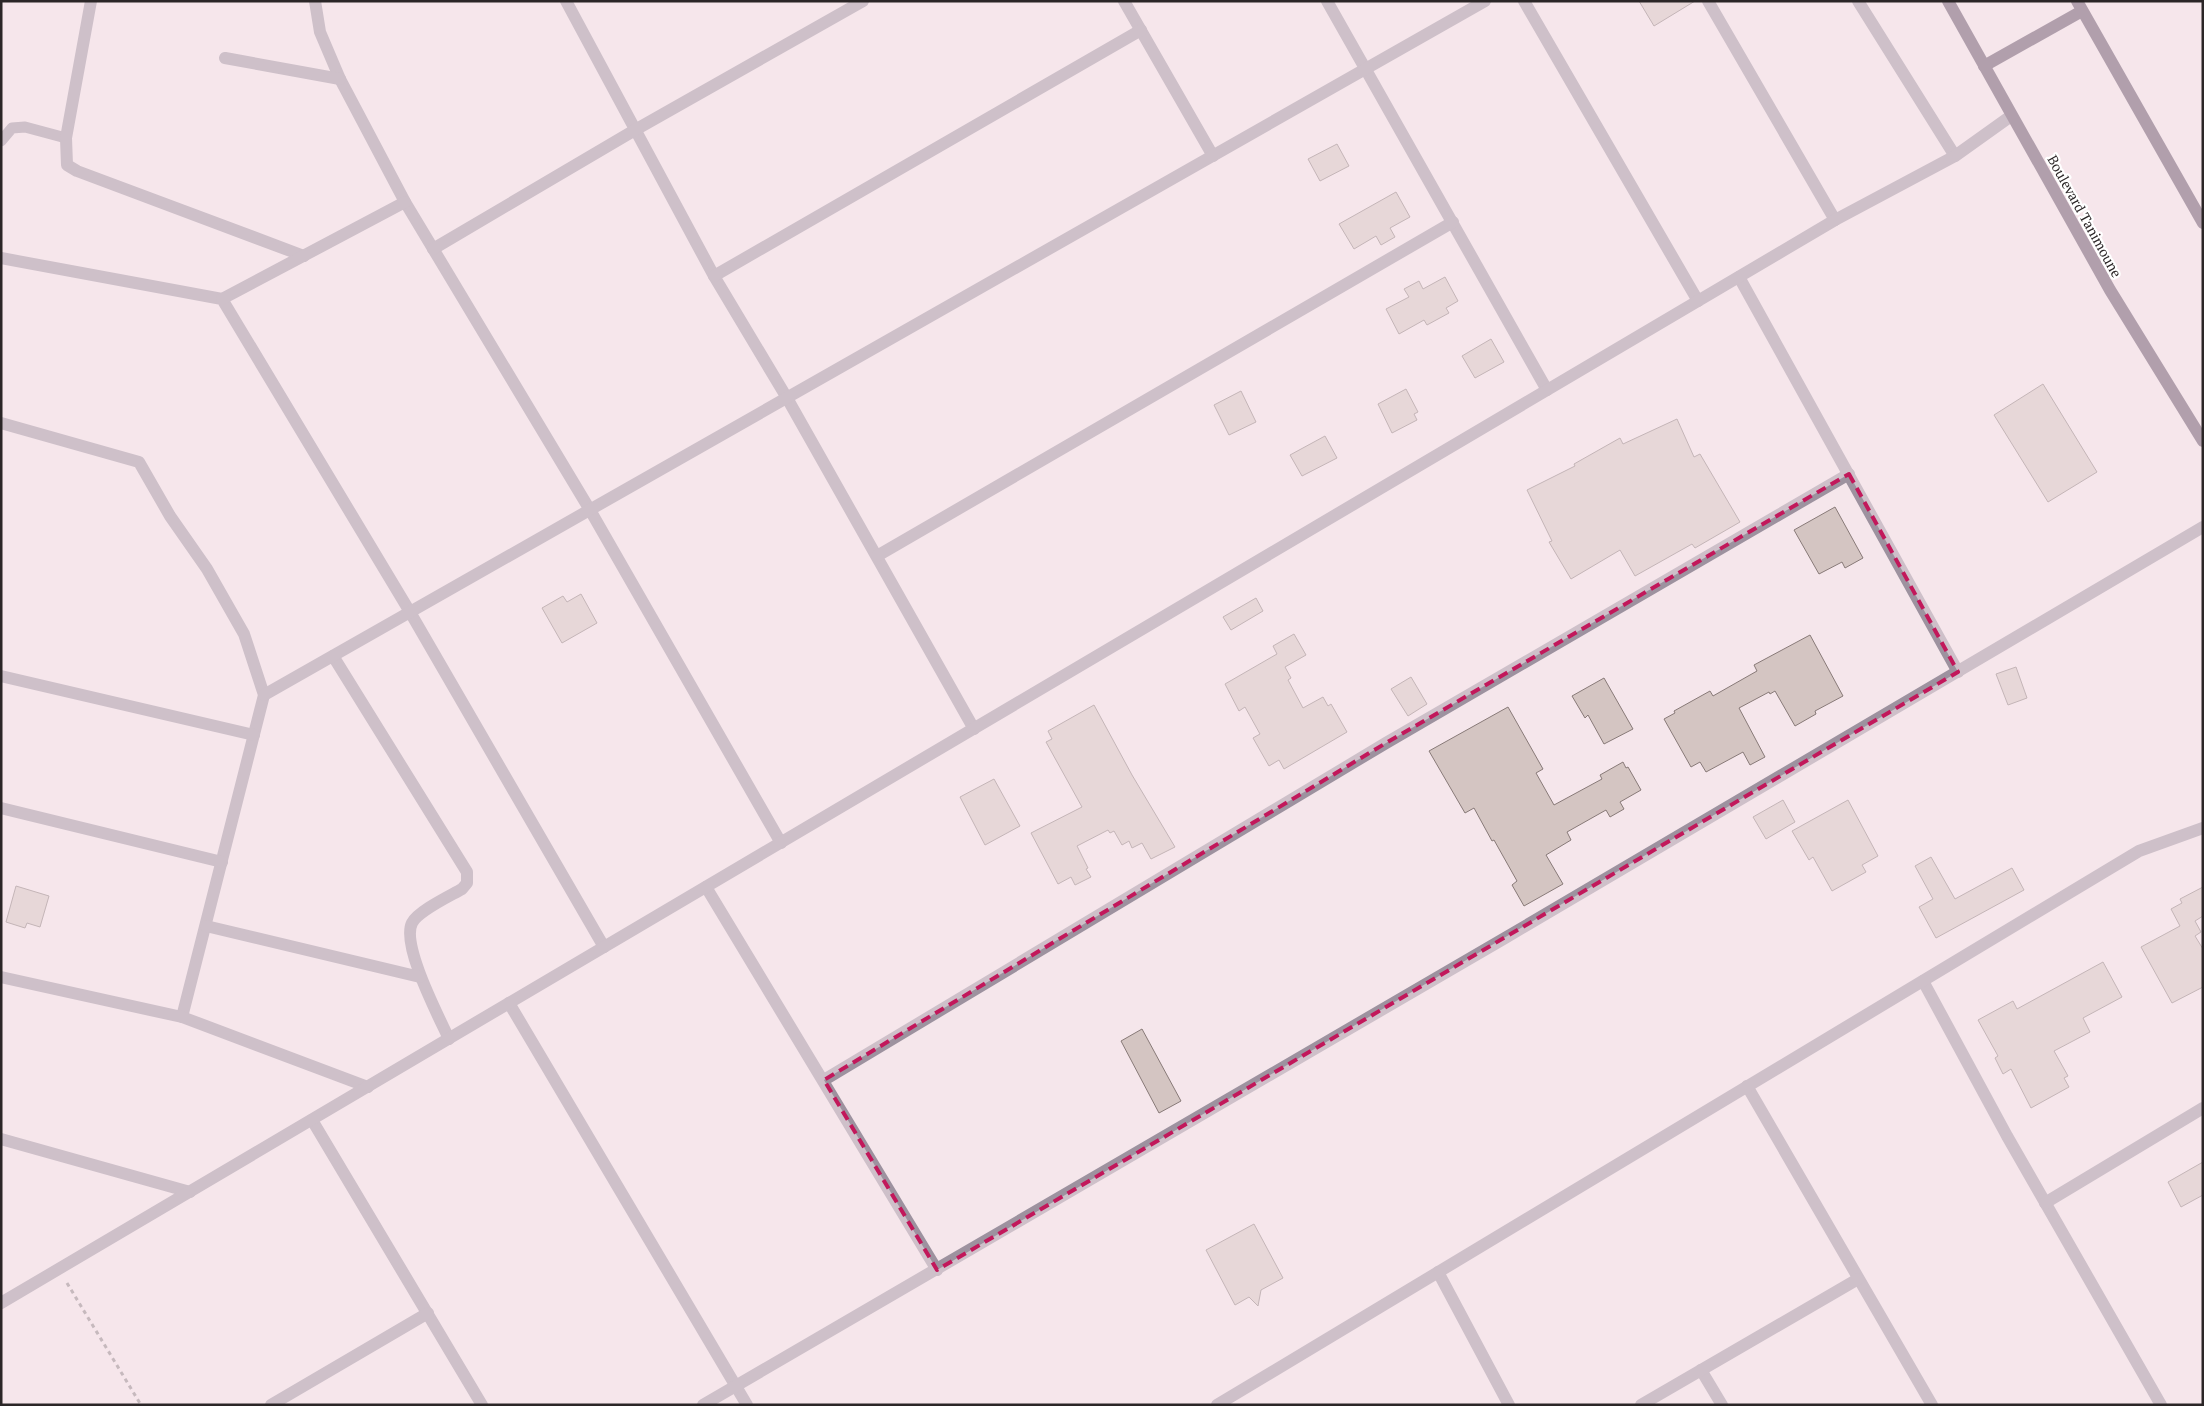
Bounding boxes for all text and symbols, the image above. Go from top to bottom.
street label: Boulevard Tanimoune [2043,151,2127,281]

